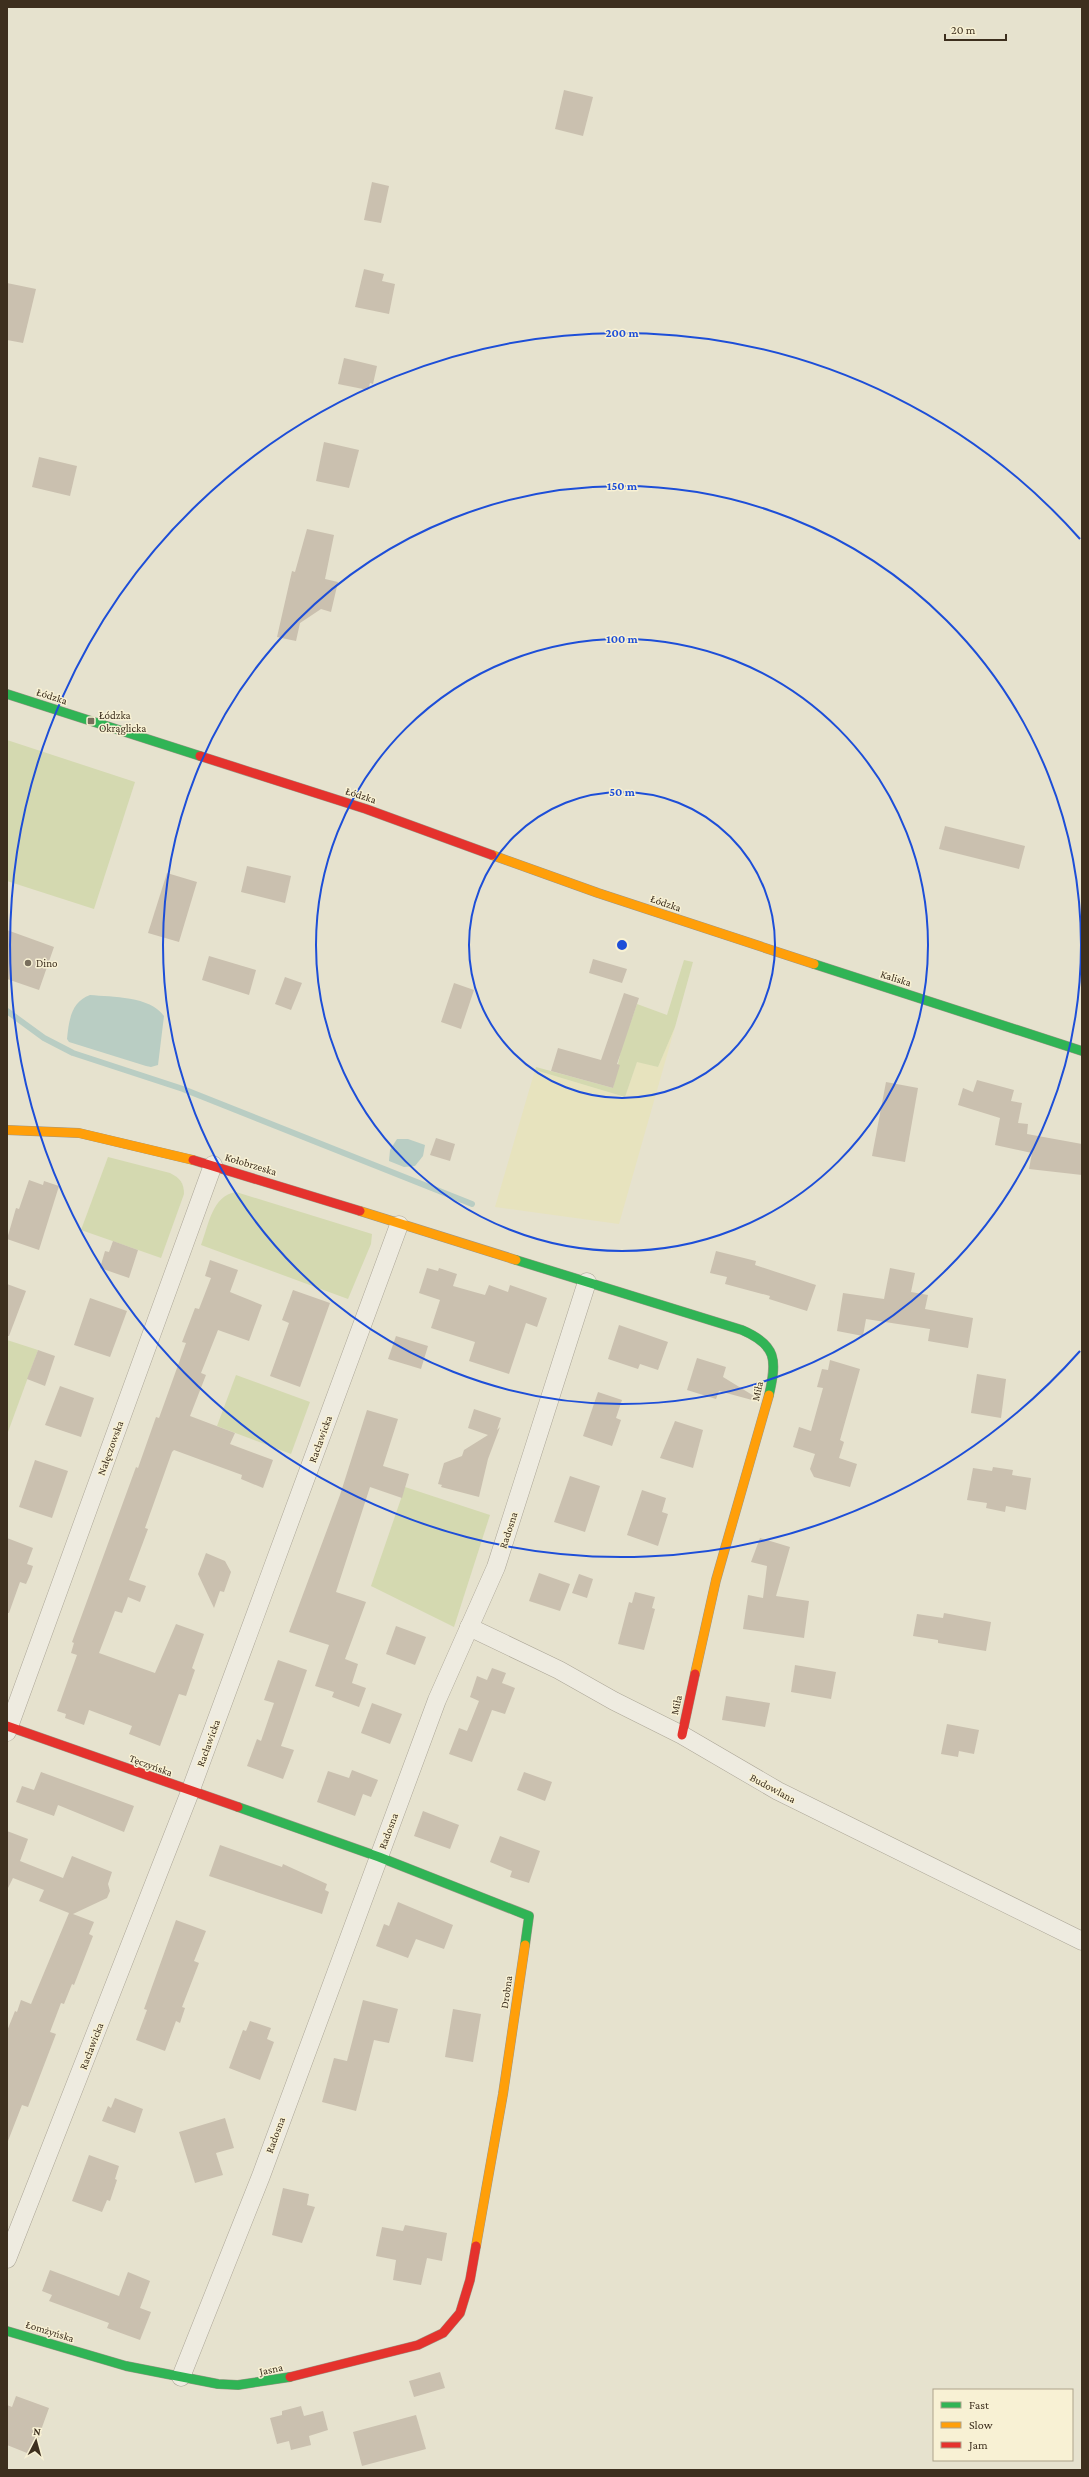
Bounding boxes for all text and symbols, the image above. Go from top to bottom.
scale bar [945,16,1006,42]
text: 20 m [951,23,976,37]
text: 200 m [605,326,639,340]
text: 150 m [607,479,638,493]
text: 100 m [606,632,639,646]
street label: Łódzka [35,685,69,707]
place label: Łódzka Okrąglicka [99,709,146,735]
marker: Łódzka Okrąglicka [86,716,96,726]
street label: Łódzka [344,784,378,806]
text: 50 m [609,785,636,799]
street label: Łódzka [649,892,683,914]
centre of rings [615,938,629,952]
place label: Dino [36,957,58,969]
marker: Dino [23,958,33,968]
street label: Kaliska [879,967,913,989]
street label: Kołobrzeska [224,1150,278,1178]
street label: Miła [749,1380,765,1402]
street label: Racławicka [306,1414,334,1464]
street label: Nałęczowska [95,1419,126,1477]
street label: Radosna [496,1510,520,1550]
street label: Miła [668,1694,684,1716]
street label: Racławicka [194,1718,222,1768]
street label: Tęczyńska [127,1752,174,1779]
street label: Budowlana [748,1771,798,1805]
street label: Radosna [376,1811,400,1851]
street label: Drobna [498,1975,514,2009]
street label: Racławicka [77,2021,105,2071]
street label: Radosna [263,2115,287,2155]
street label: Łomżyńska [24,2318,76,2345]
street label: Jasna [257,2361,284,2379]
legend [933,2389,1073,2461]
text: Fast [969,2398,990,2412]
text: Slow [969,2418,993,2432]
north arrow [16,2421,56,2461]
text: N [33,2425,42,2437]
text: Jam [968,2438,988,2452]

